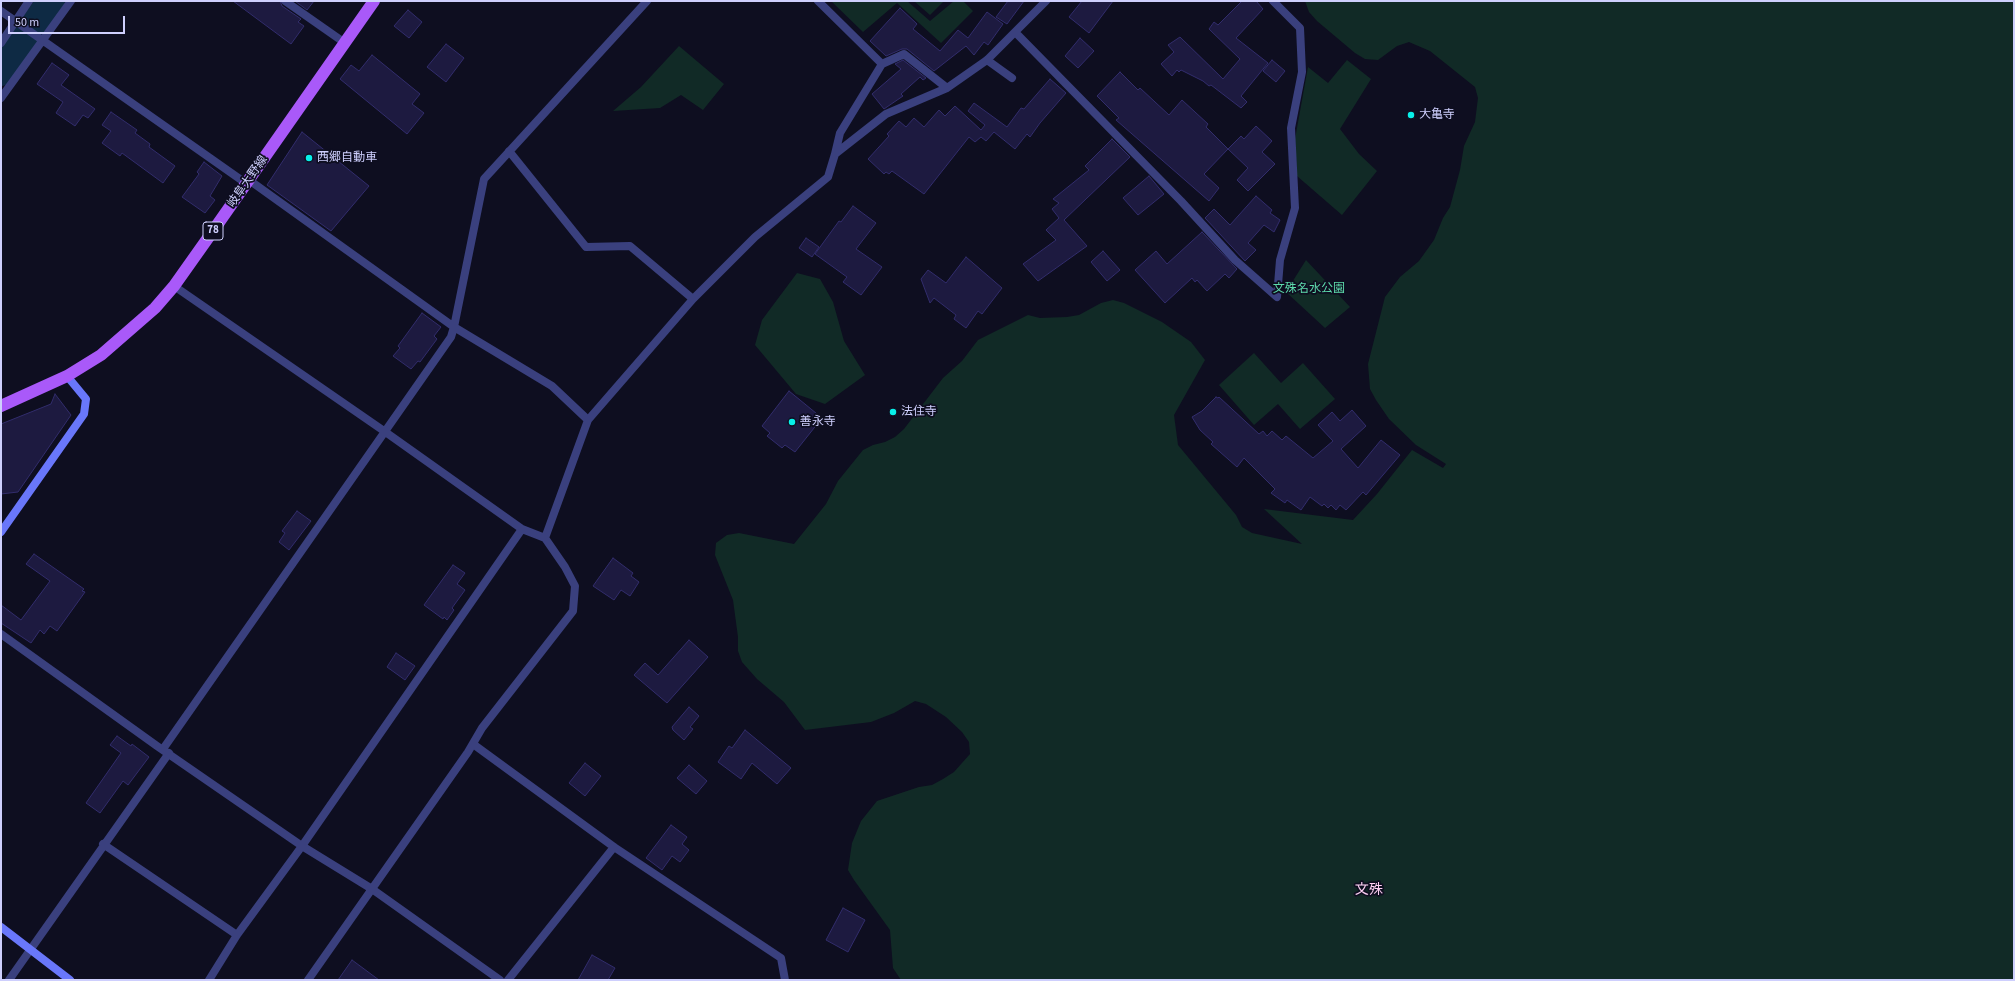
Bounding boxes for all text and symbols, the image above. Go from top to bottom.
scale bar [10,8,127,34]
text: 50 m [15,14,39,31]
place label: 大亀寺 [1419,108,1455,122]
marker: 大亀寺 [1406,110,1416,120]
place label: 西郷自動車 [317,151,377,165]
street label: 岐阜大野線 [225,153,271,211]
marker: 西郷自動車 [304,153,314,163]
road number: 78 [203,222,223,240]
park label: 文殊名水公園 [1273,282,1345,296]
place label: 法住寺 [901,405,937,419]
marker: 法住寺 [888,407,898,417]
place label: 善永寺 [800,415,836,429]
marker: 善永寺 [787,417,797,427]
district label: 文殊 [1355,883,1383,899]

